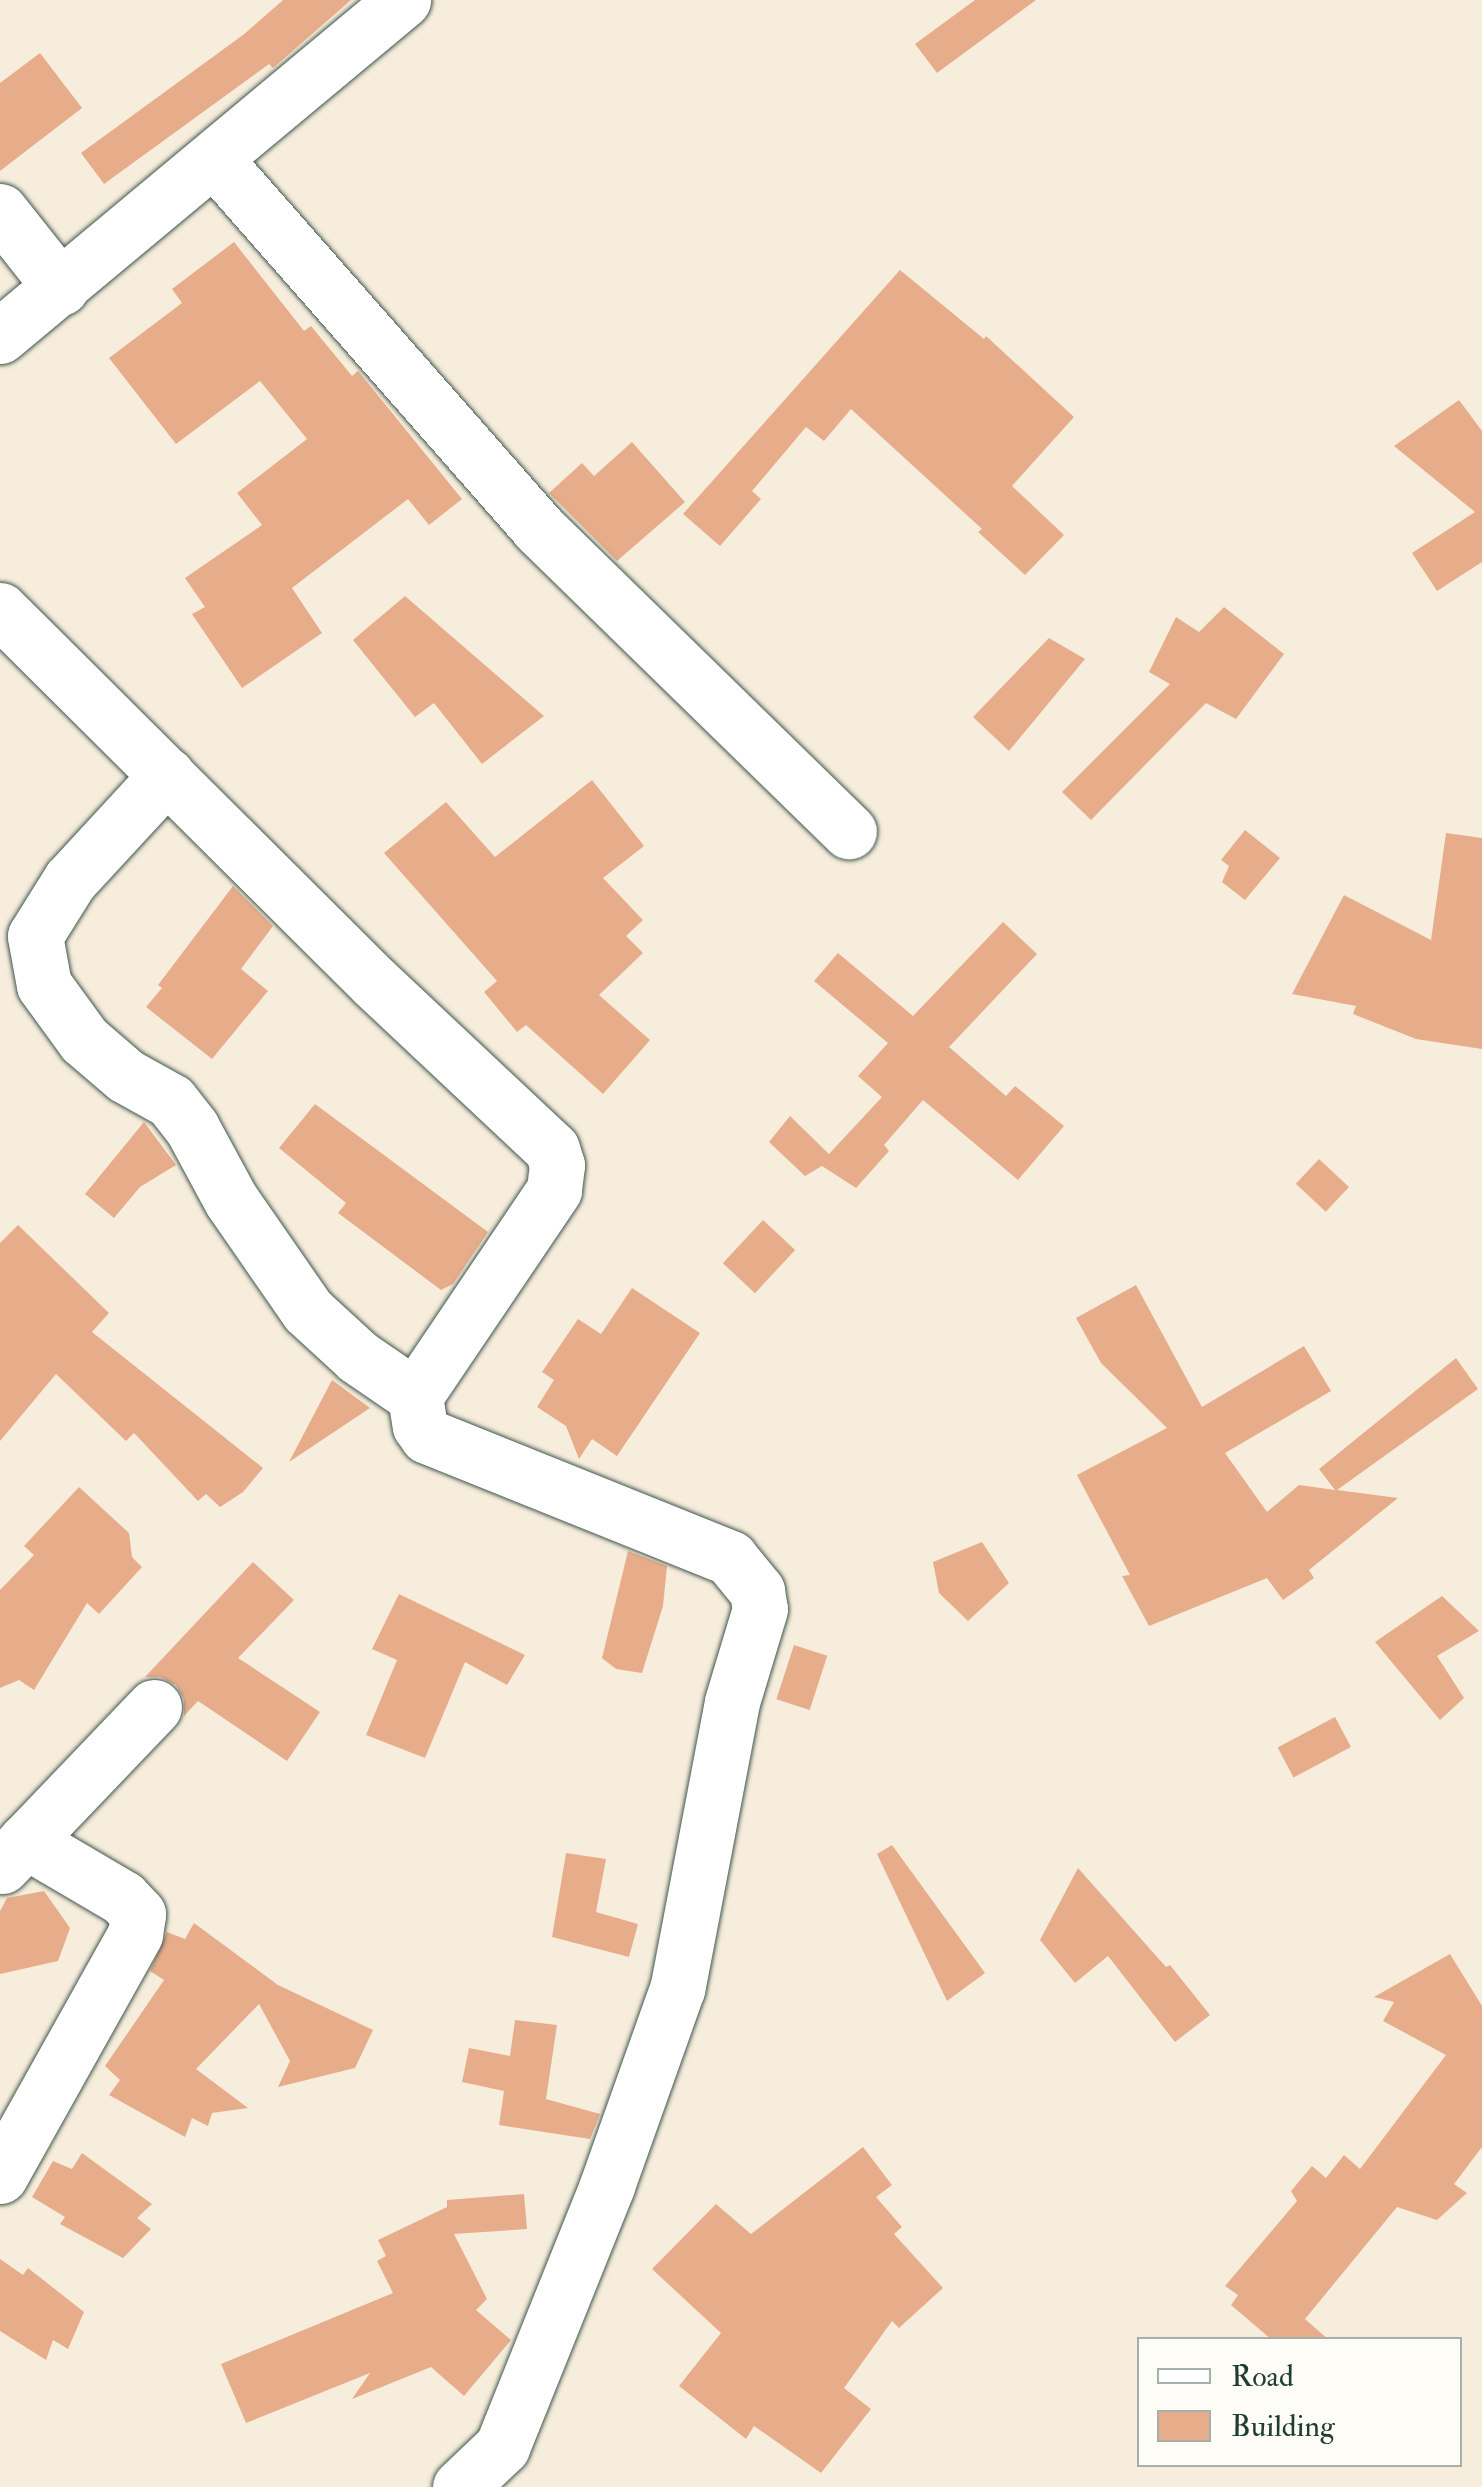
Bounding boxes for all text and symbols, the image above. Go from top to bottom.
legend [1137,2337,1462,2467]
text: Road [1231,2358,1294,2395]
text: Building [1231,2408,1335,2445]

